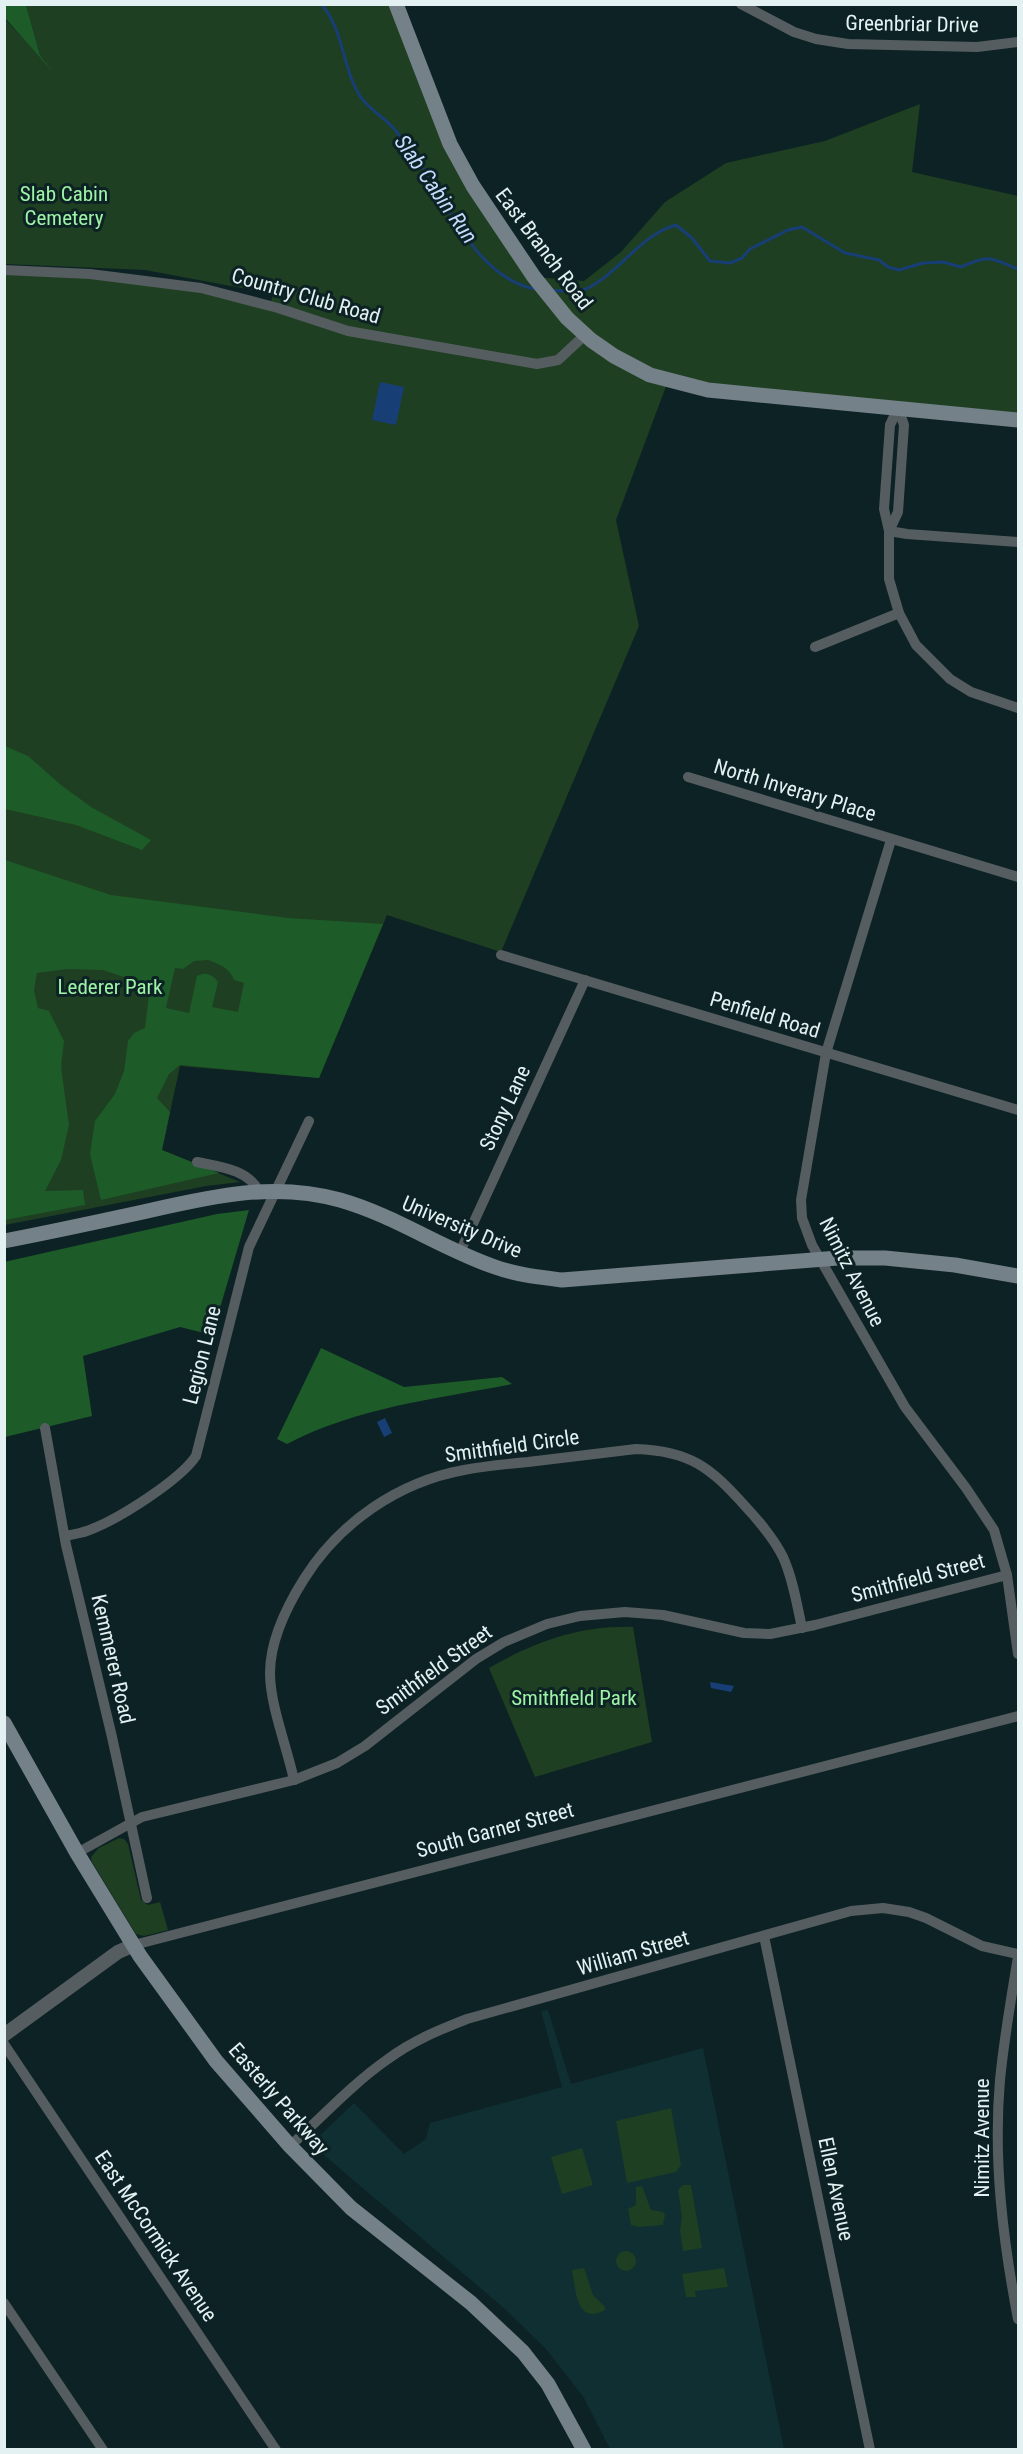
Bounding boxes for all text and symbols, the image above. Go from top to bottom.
street label: Greenbriar Drive [845,11,979,37]
water label: Slab Cabin Run [389,130,483,248]
park label: Slab Cabin Cemetery [20,182,108,230]
street label: East Branch Road [491,184,597,314]
street label: Country Club Road [229,263,383,329]
street label: North Inverary Place [711,754,879,826]
park label: Lederer Park [58,975,163,999]
street label: Penfield Road [707,987,823,1043]
street label: Stony Lane [475,1061,535,1154]
street label: University Drive [398,1191,526,1263]
street label: Nimitz Avenue [814,1213,890,1331]
street label: Legion Lane [178,1303,226,1407]
street label: Smithfield Circle [443,1425,581,1467]
street label: Smithfield Street [849,1549,987,1607]
street label: Kemmerer Road [86,1592,140,1726]
street label: Smithfield Street [371,1620,497,1720]
park label: Smithfield Park [511,1686,637,1710]
street label: South Garner Street [414,1797,576,1863]
street label: William Street [574,1926,692,1980]
street label: Easterly Parkway [224,2038,334,2160]
street label: Nimitz Avenue [970,2078,994,2198]
street label: Ellen Avenue [813,2135,859,2243]
street label: East McCormick Avenue [90,2146,222,2326]

